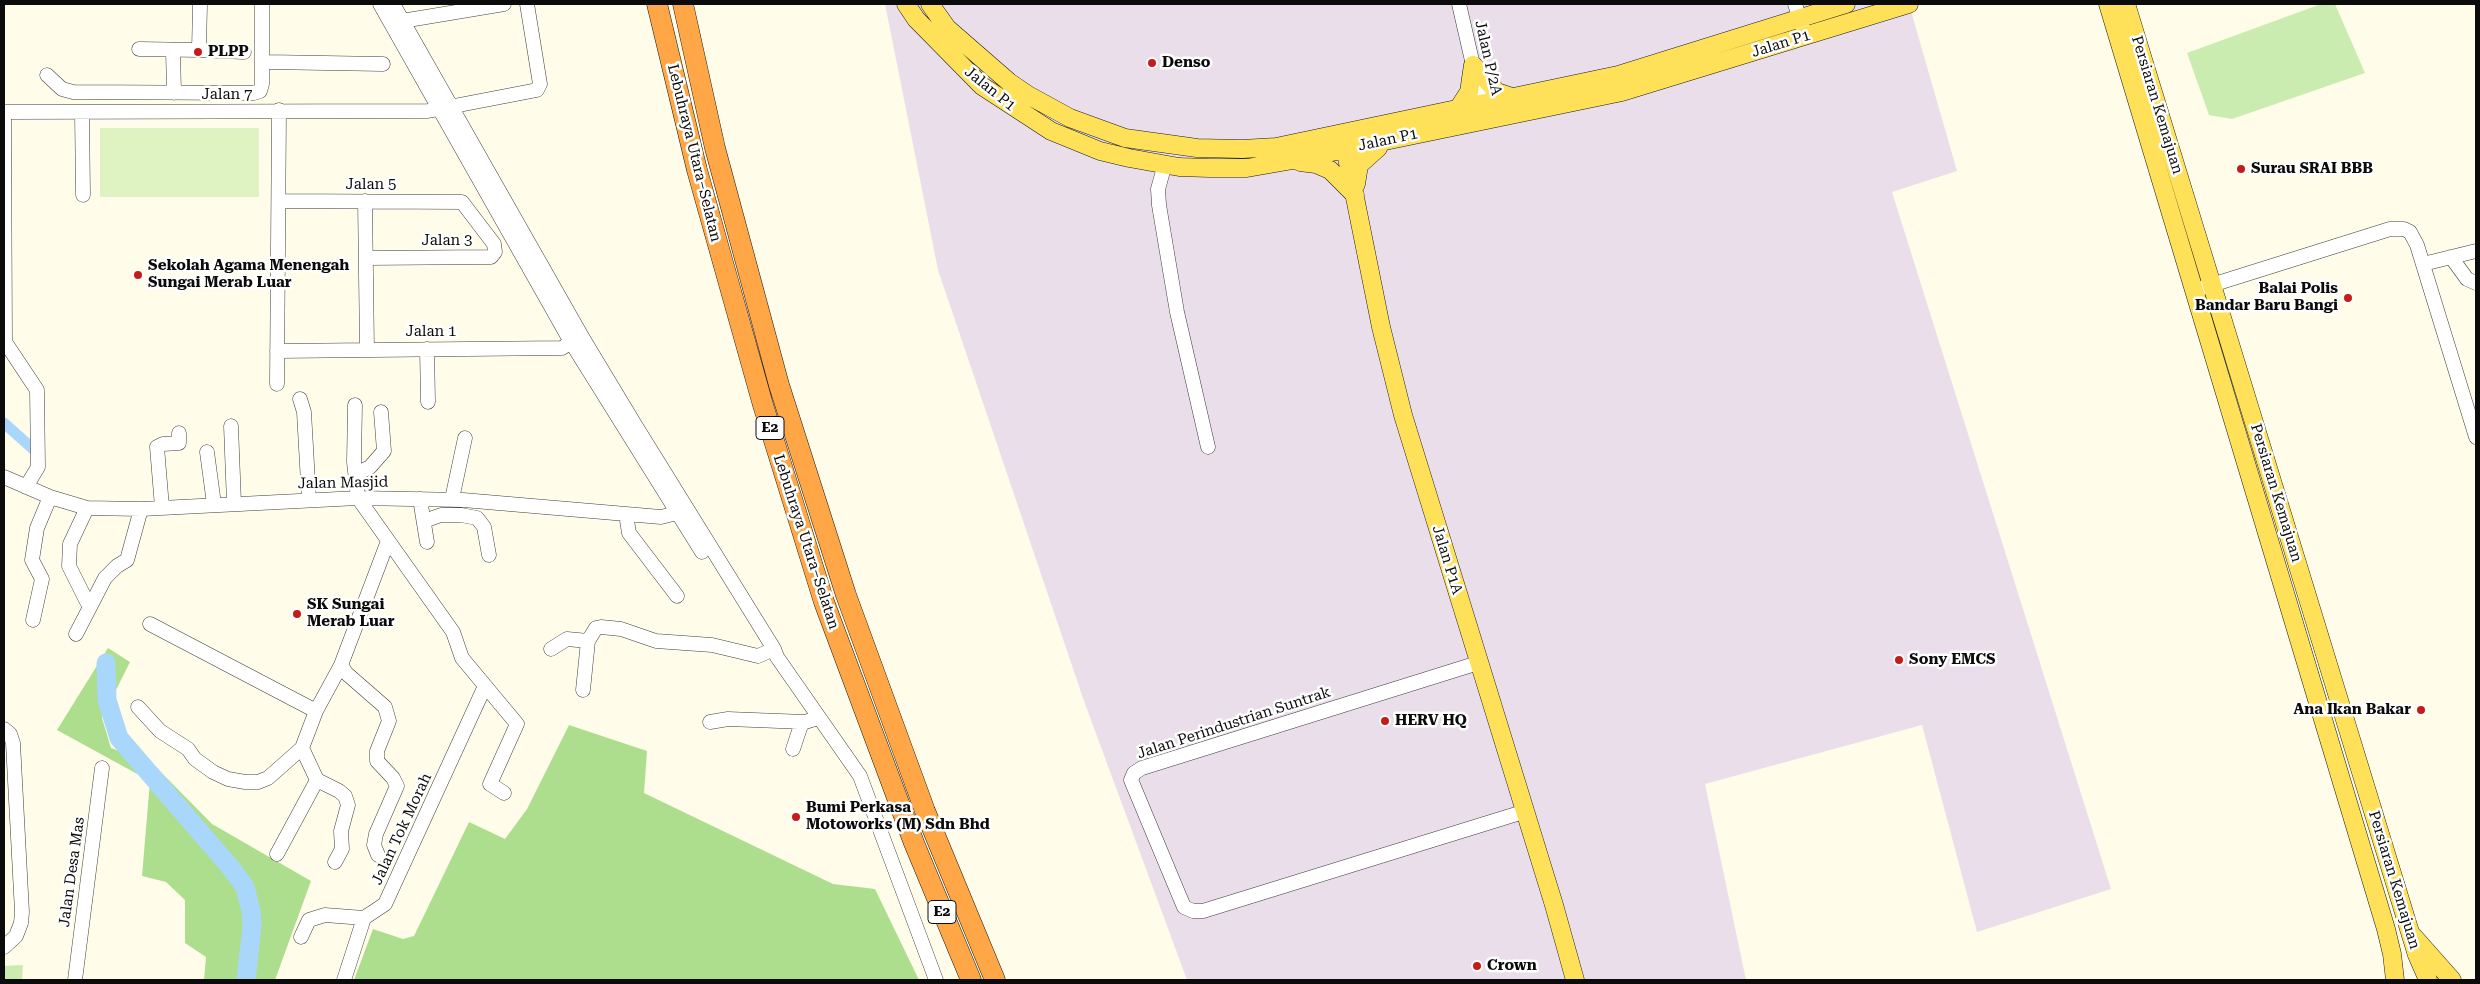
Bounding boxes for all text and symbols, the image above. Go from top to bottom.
street label: Jalan P/2A [1471,19,1505,97]
street label: Jalan P1 [1749,27,1813,61]
street label: Persiaran Kemajuan [2127,34,2187,176]
place label: PLPP [208,43,249,61]
marker: PLPP [192,46,204,58]
place label: Denso [1162,54,1210,72]
marker: Denso [1146,57,1158,69]
street label: Lebuhraya Utara–Selatan [663,62,725,244]
street label: Jalan P1 [961,63,1019,115]
street label: Jalan 7 [202,86,252,104]
street label: Jalan P1 [1357,125,1419,155]
place label: Surau SRAI BBB [2251,160,2373,178]
marker: Surau SRAI BBB [2235,163,2247,175]
street label: Jalan 5 [346,176,396,194]
street label: Jalan 3 [422,232,472,250]
place label: Sekolah Agama Menengah Sungai Merab Luar [148,257,349,292]
marker: Sekolah Agama Menengah Sungai Merab Luar [132,269,144,281]
place label: Balai Polis Bandar Baru Bangi [2195,280,2338,315]
marker: Balai Polis Bandar Baru Bangi [2342,292,2354,304]
street label: Jalan 1 [406,323,456,341]
road number: E2 [756,416,784,439]
street label: Persiaran Kemajuan [2246,422,2306,564]
street label: Lebuhraya Utara–Selatan [769,452,843,632]
street label: Jalan Masjid [297,473,389,493]
street label: Jalan P1A [1428,523,1466,597]
place label: SK Sungai Merab Luar [307,596,394,631]
marker: SK Sungai Merab Luar [291,608,303,620]
place label: Sony EMCS [1909,651,1995,669]
marker: Sony EMCS [1893,654,1905,666]
street label: Jalan Perindustrian Suntrak [1135,683,1333,763]
place label: Ana Ikan Bakar [2293,701,2411,719]
marker: Ana Ikan Bakar [2415,704,2427,716]
place label: HERV HQ [1395,712,1467,730]
marker: HERV HQ [1379,715,1391,727]
street label: Jalan Tok Morah [368,770,436,888]
place label: Bumi Perkasa Motoworks (M) Sdn Bhd [806,799,990,834]
street label: Persiaran Kemajuan [2364,809,2424,951]
marker: Bumi Perkasa Motoworks (M) Sdn Bhd [790,811,802,823]
street label: Jalan Desa Mas [55,816,89,928]
road number: E2 [928,900,956,924]
place label: Crown [1487,957,1537,975]
marker: Crown [1471,960,1483,972]

